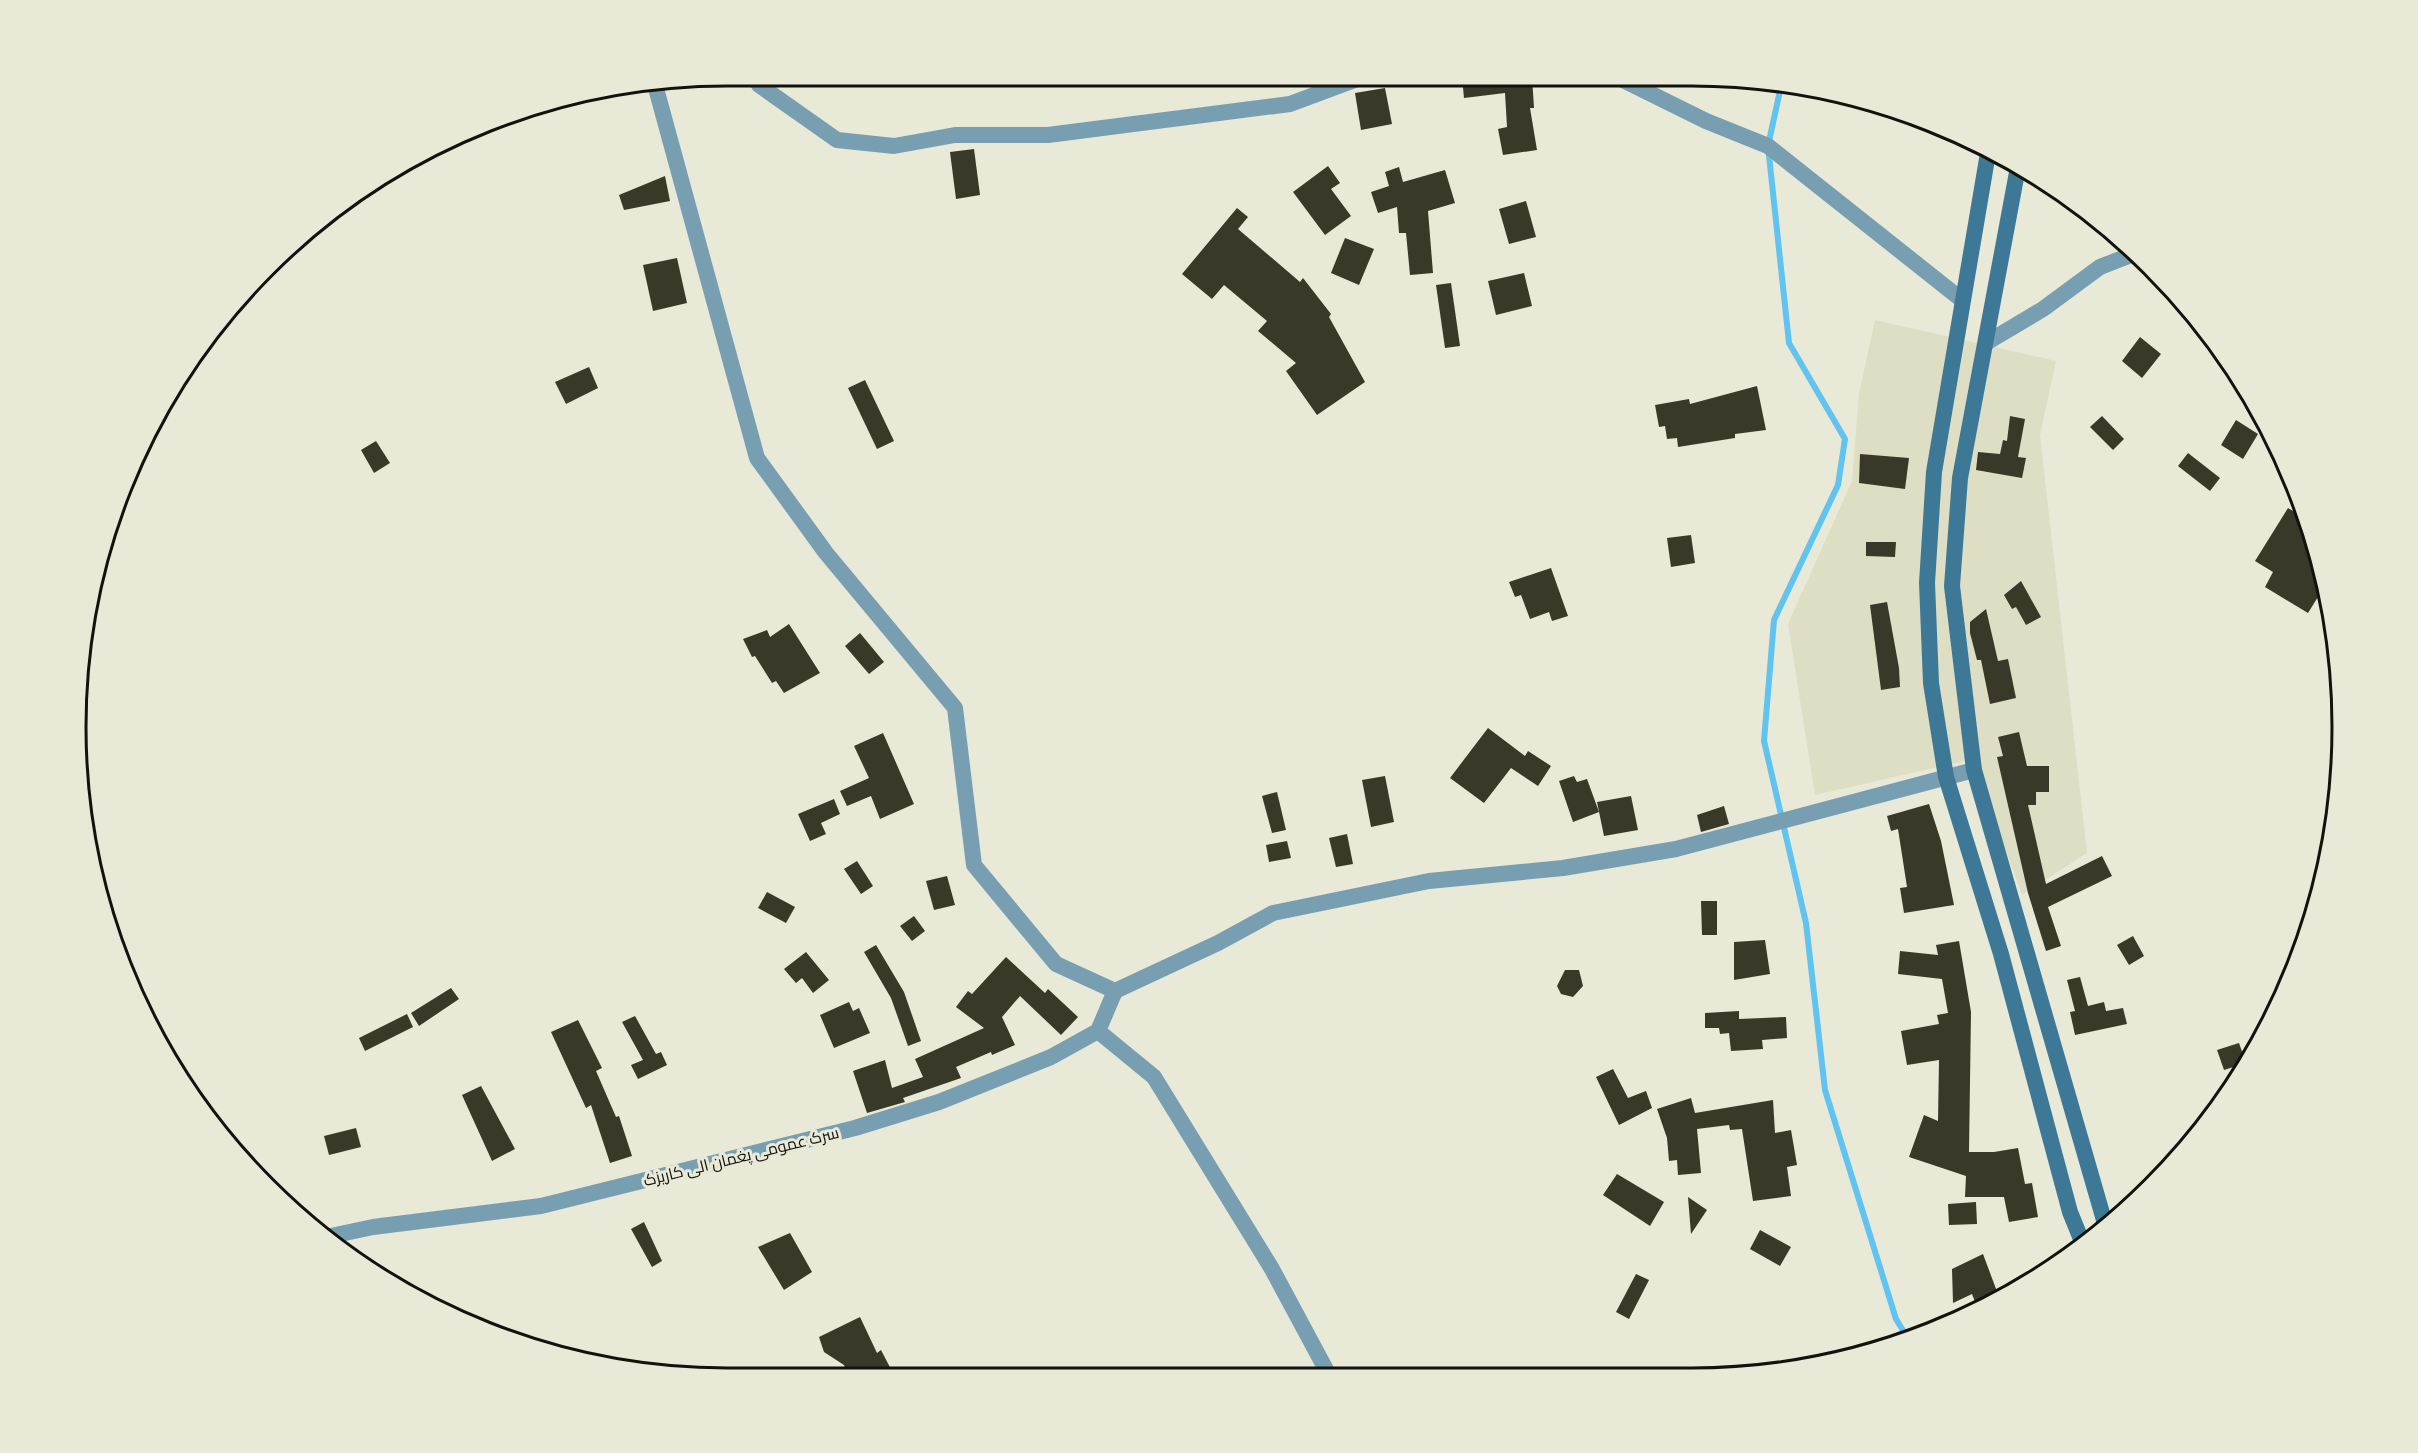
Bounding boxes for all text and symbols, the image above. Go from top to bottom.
street label: سرک عمومی پغمان الی کاریزک [641,1121,841,1192]

